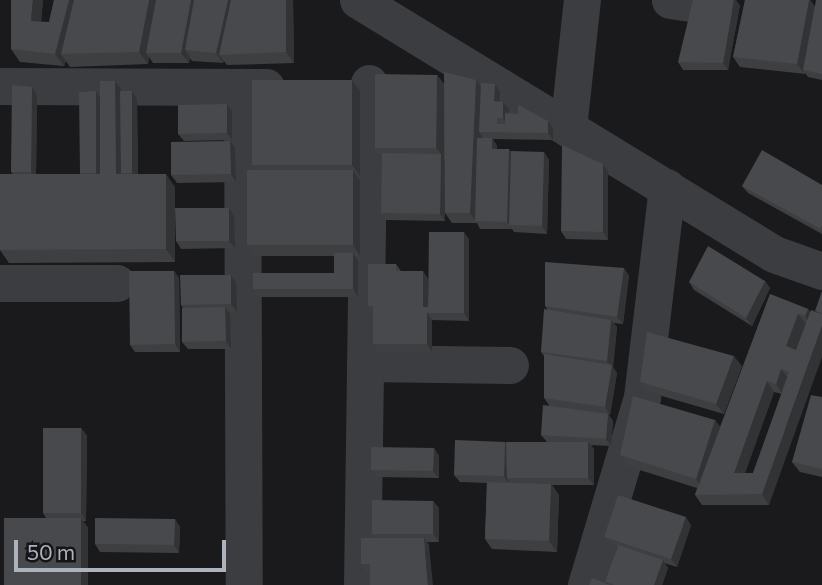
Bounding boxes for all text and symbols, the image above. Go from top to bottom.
scale bar [18,526,229,570]
text: 50 m [27,539,75,564]

